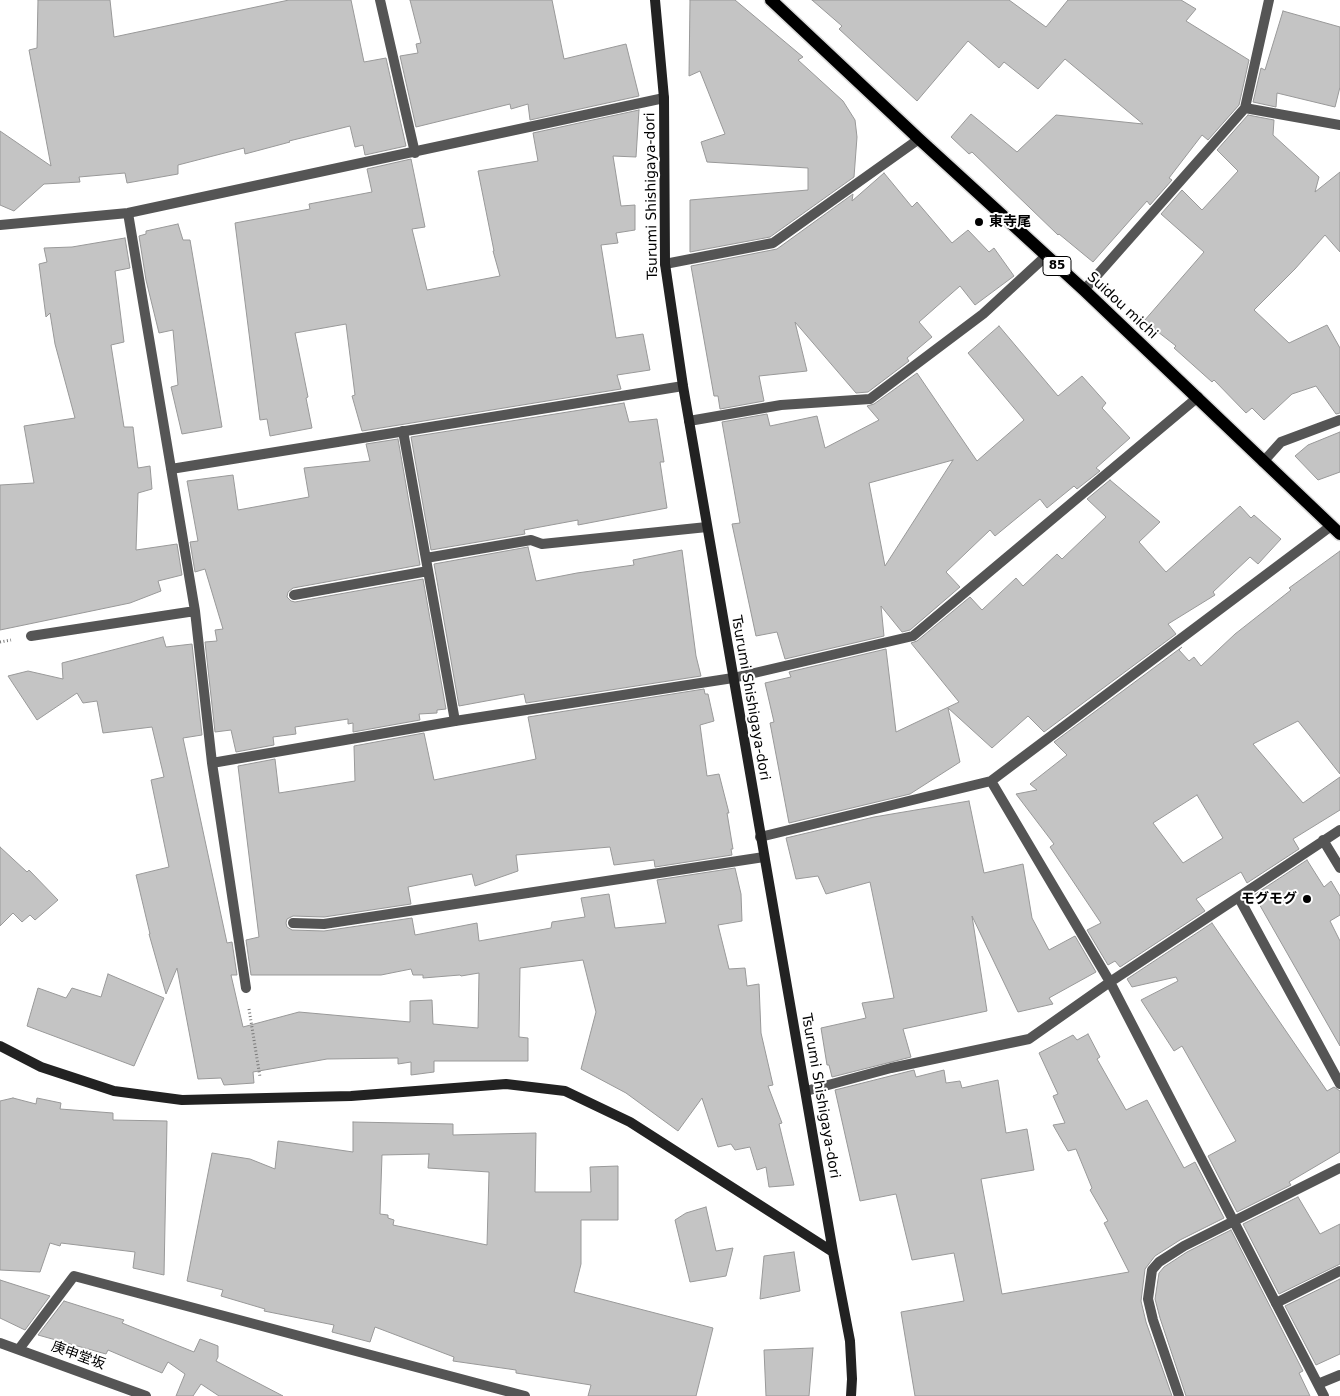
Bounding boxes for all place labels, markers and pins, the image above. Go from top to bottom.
place label: 東寺尾 [989,214,1031,230]
marker: 東寺尾 [973,216,985,228]
place label: モグモグ [1241,891,1297,907]
marker: モグモグ [1301,893,1313,905]

